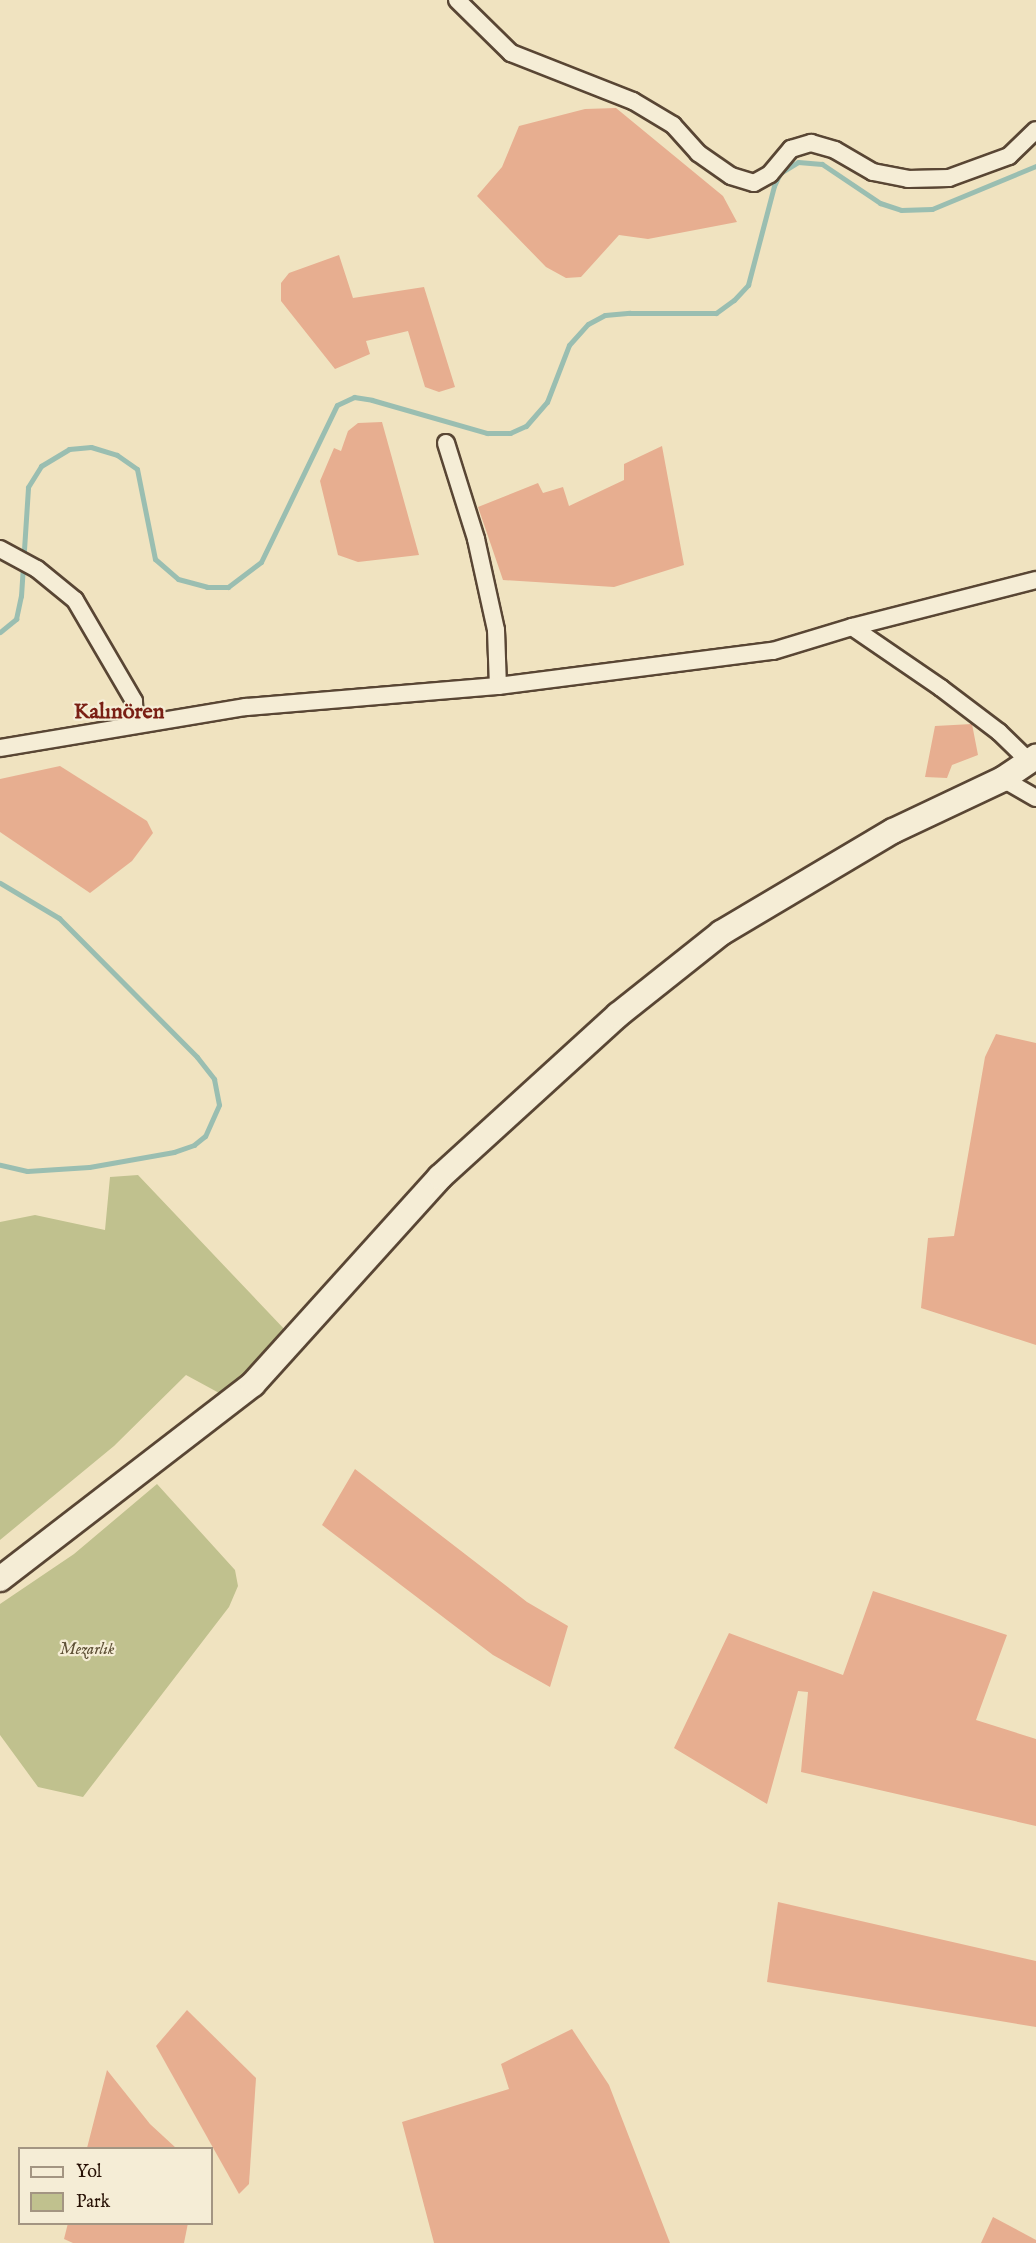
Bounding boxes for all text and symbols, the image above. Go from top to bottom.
district label: Kalınören [74,700,164,726]
park label: Mezarlık [60,1640,114,1660]
legend [18,2147,213,2225]
text: Yol [76,2161,102,2184]
text: Park [76,2191,110,2214]

